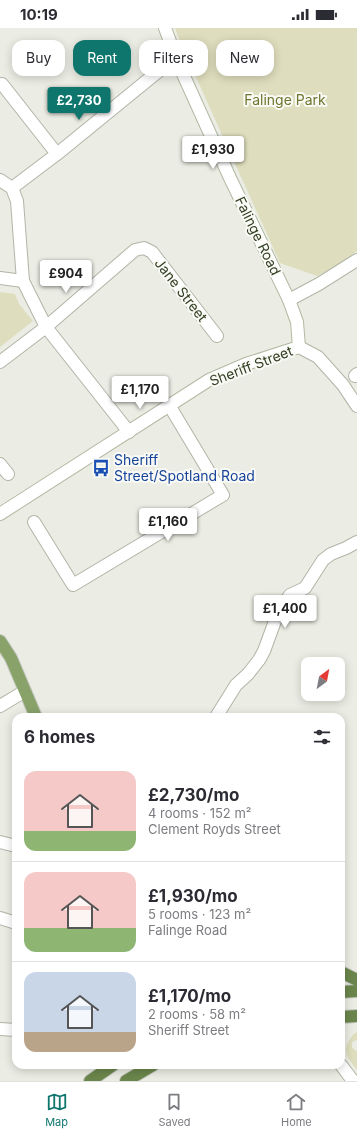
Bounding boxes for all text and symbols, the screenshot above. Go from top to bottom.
text: 10:19 [20,5,58,24]
chip: Buy [12,40,65,76]
chip: Rent [73,40,131,76]
chip: Filters [139,40,208,76]
chip: New [216,40,274,76]
pin: £2,730 [46,87,112,121]
park label: Falinge Park [244,91,326,108]
text: £2,730 [56,92,102,108]
pin: £1,930 [180,136,246,170]
text: £1,930 [191,141,235,157]
street label: Falinge Road [232,194,285,278]
street label: Jane Street [151,255,212,325]
pin: £904 [42,260,90,294]
text: £904 [49,265,83,281]
street label: Sheriff Street [207,342,295,389]
pin: £1,170 [107,376,173,410]
text: £1,170 [121,381,159,397]
place label: Sheriff Street/Spotland Road [114,451,255,484]
bus stop icon: Sheriff Street/Spotland Road [91,458,111,478]
pin: £1,160 [135,508,201,542]
text: £1,160 [148,513,188,529]
pin: £1,400 [252,595,318,629]
text: £1,400 [263,600,307,616]
north arrow [301,657,345,701]
map controls [301,657,345,701]
icon: filters [311,726,333,748]
text: 6 homes [24,727,95,747]
text: £2,730/mo [148,785,239,805]
icon: home [56,787,104,835]
text: 4 rooms · 152 m² [148,805,252,821]
text: Clement Royds Street [148,821,281,837]
text: £1,930/mo [148,886,238,906]
icon: home [56,888,104,936]
text: 5 rooms · 123 m² [148,906,251,922]
text: Falinge Road [148,922,227,938]
text: £1,170/mo [148,986,231,1006]
icon: home [56,988,104,1036]
text: 2 rooms · 58 m² [148,1006,246,1022]
text: Sheriff Street [148,1022,229,1038]
tab: Map [45,1091,68,1129]
tab: Saved [158,1091,191,1129]
tab: Home [281,1091,312,1129]

